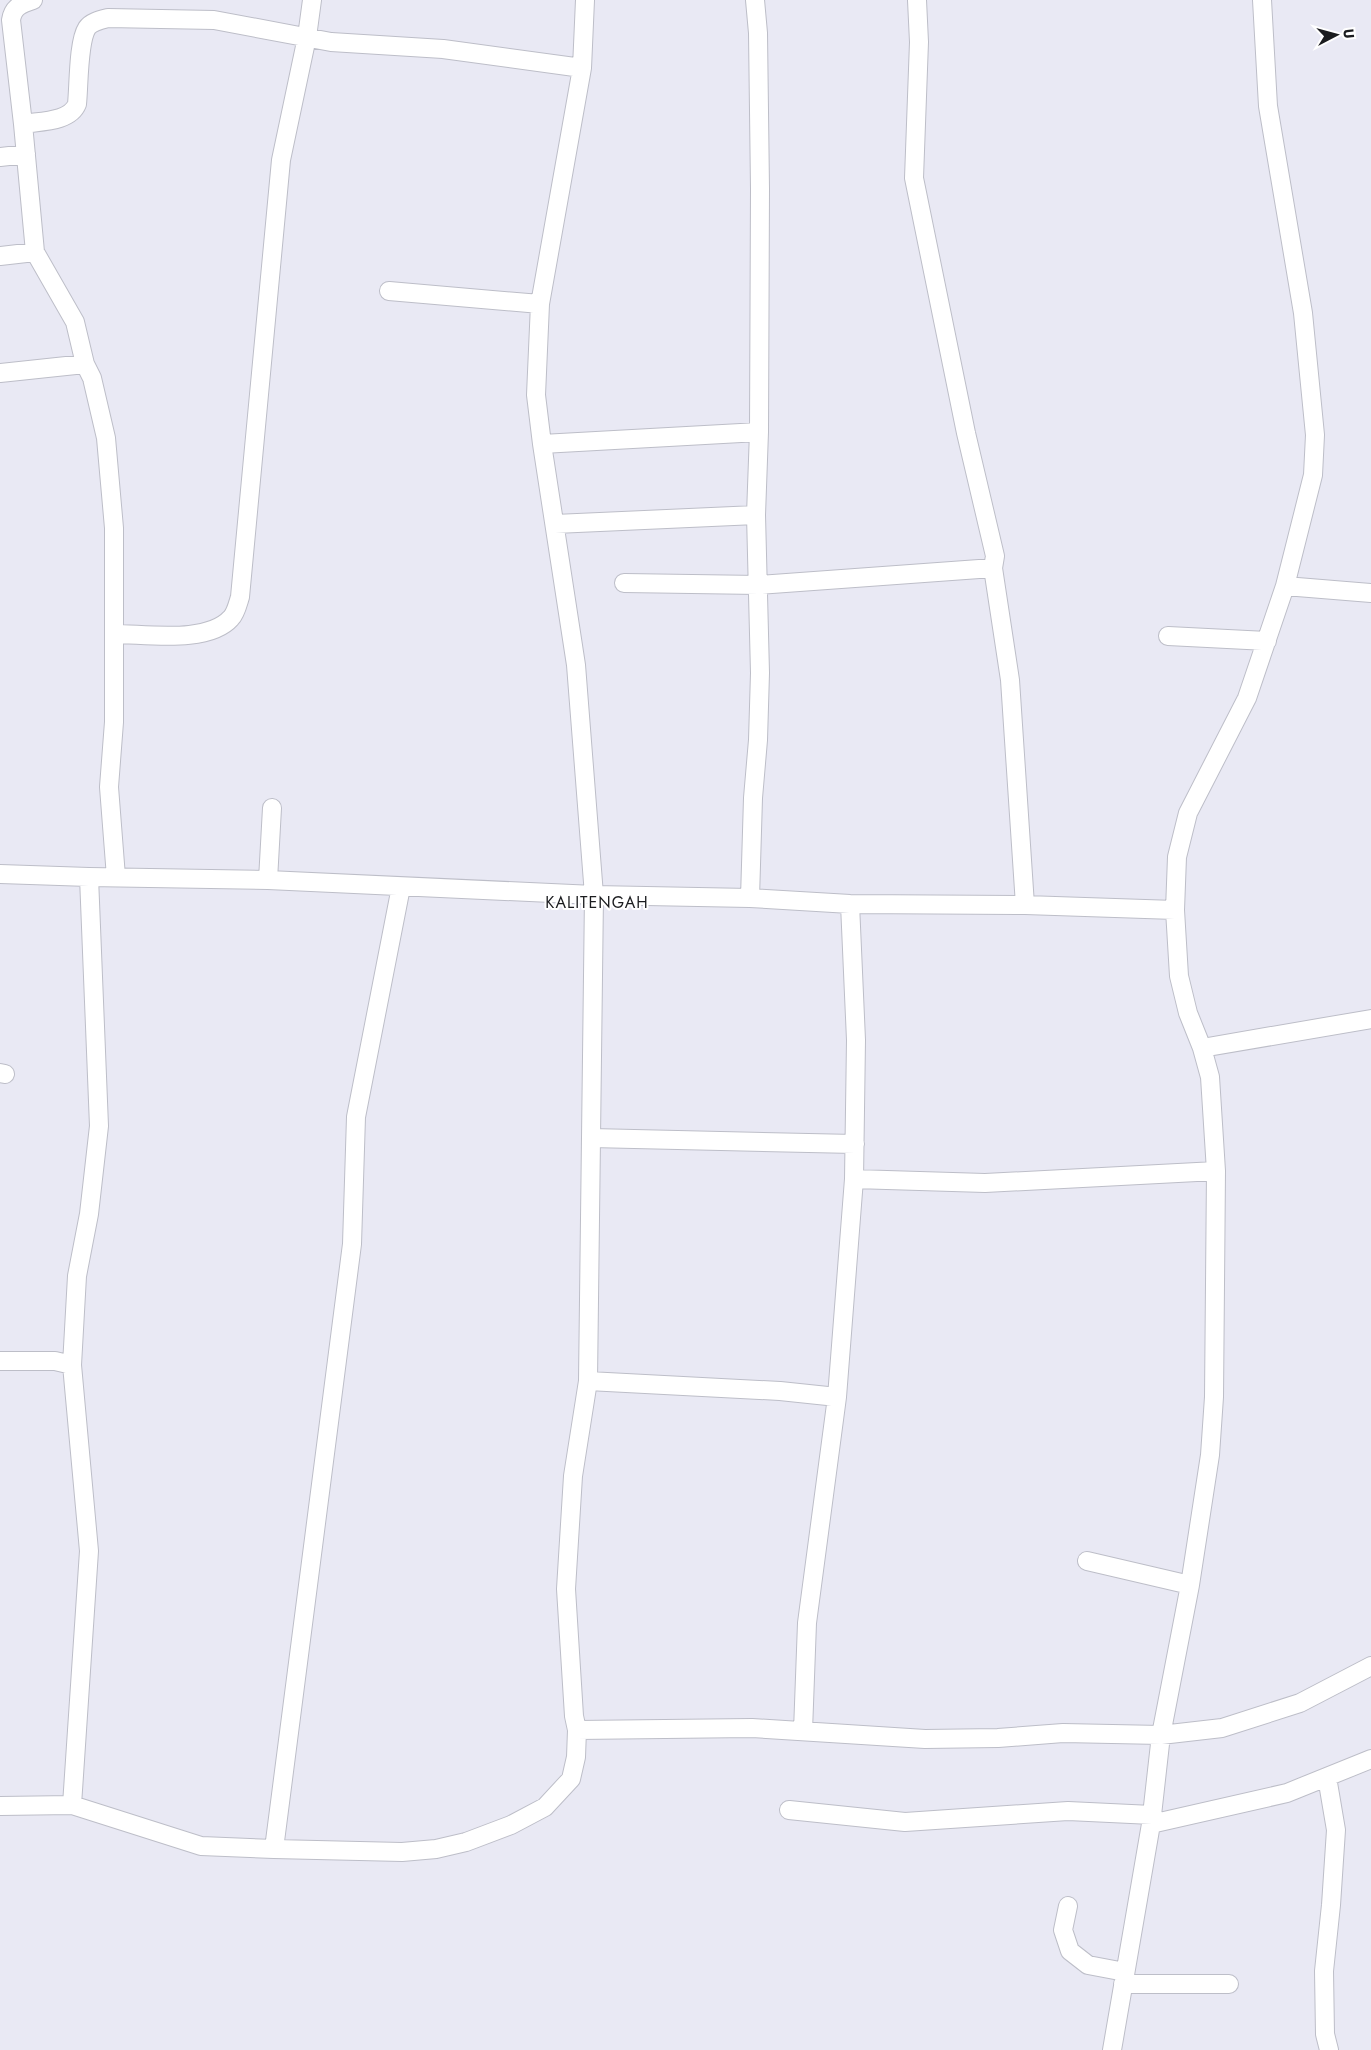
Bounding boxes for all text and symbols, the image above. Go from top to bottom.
north arrow [1311,10,1361,60]
text: U [1338,28,1359,40]
district label: KALITENGAH [545,891,649,914]

